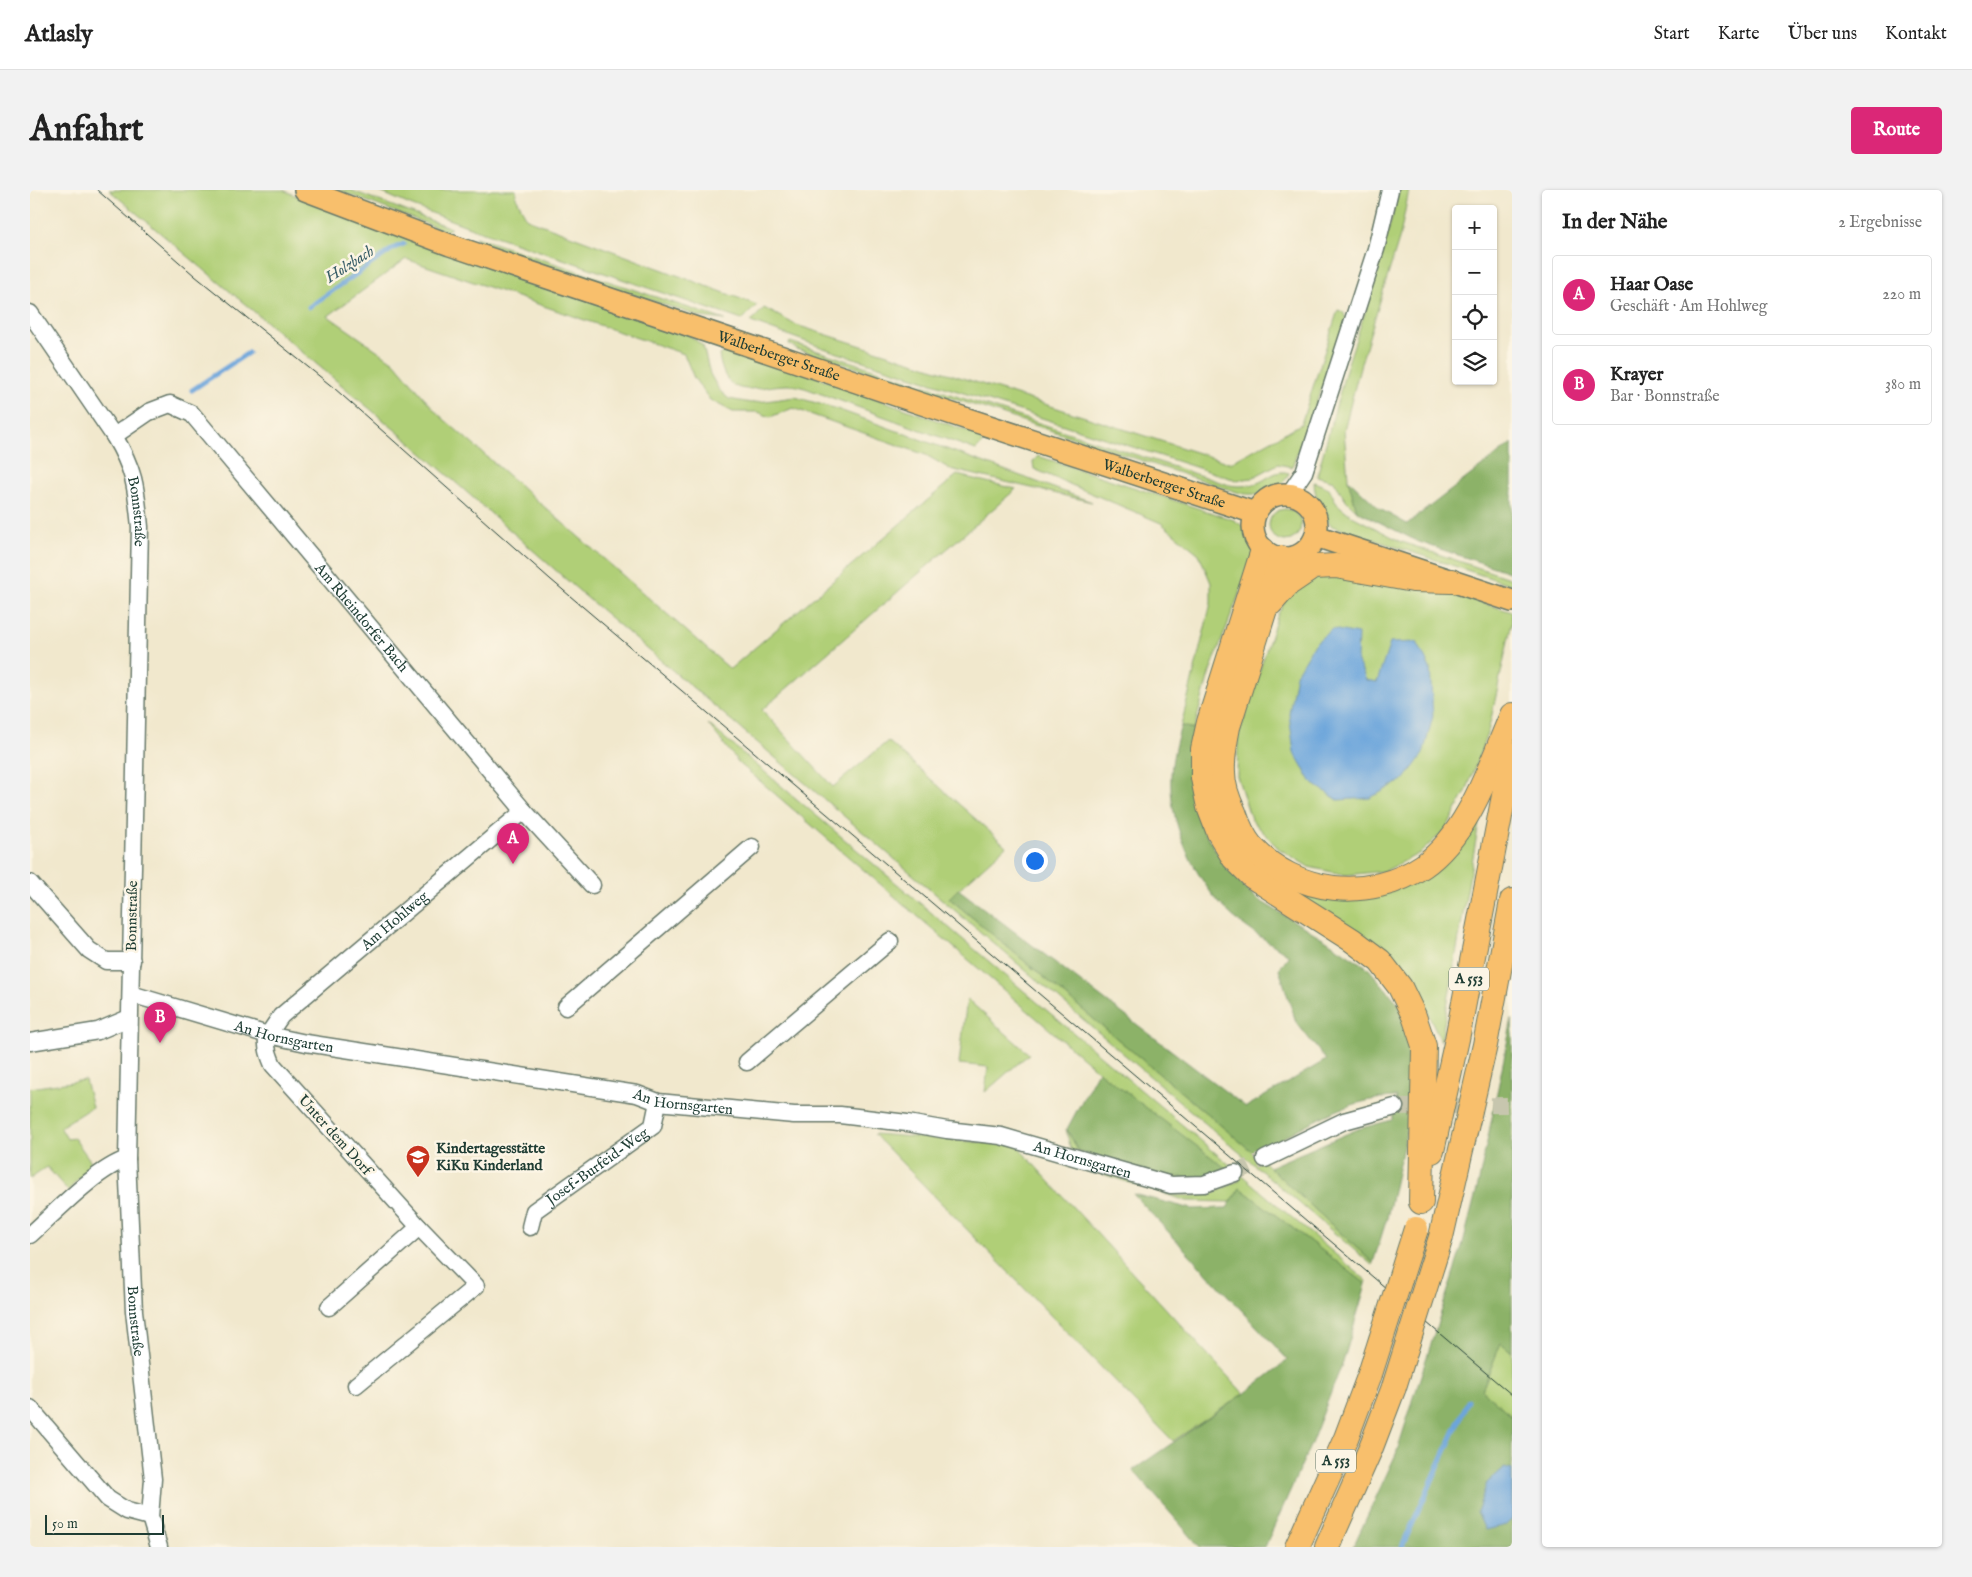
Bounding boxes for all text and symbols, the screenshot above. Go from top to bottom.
text: Atlasly [25,19,93,50]
text: Start [1654,23,1690,46]
text: Karte [1718,23,1760,46]
text: Über uns [1788,23,1857,46]
text: Kontakt [1885,23,1947,46]
button: Route [1851,107,1942,154]
text: Anfahrt [30,108,144,153]
map controls [1452,205,1497,385]
button: + [1452,205,1497,250]
text: In der Nähe [1562,209,1668,236]
text: 2 Ergebnisse [1838,213,1922,233]
water label: Holzbach [321,242,378,289]
button: − [1452,250,1497,295]
text: Haar Oase [1610,273,1693,297]
text: A [1574,285,1584,305]
text: 220 m [1882,285,1921,305]
button: locate [1452,295,1497,340]
text: Geschäft · Am Hohlweg [1610,297,1768,317]
street label: Walberberger Straße [715,326,843,385]
button: layers [1452,340,1497,385]
text: Krayer [1610,363,1664,387]
text: B [1574,375,1584,395]
text: 380 m [1885,375,1921,395]
text: Bar · Bonnstraße [1610,387,1720,407]
street label: Walberberger Straße [1100,454,1228,512]
street label: Bonnstraße [123,474,150,547]
street label: Am Rheindorfer Bach [310,558,413,676]
pin: A [497,823,529,864]
your location [1022,848,1048,874]
street label: Bonnstraße [122,880,142,952]
street label: Am Hohlweg [356,886,433,955]
road number: A 553 [1449,968,1489,991]
pin: B [144,1002,176,1043]
street label: An Hornsgarten [231,1016,335,1057]
street label: An Hornsgarten [630,1084,734,1119]
street label: Unter dem Dorf [294,1091,378,1181]
street label: Josef-Burfeid-Weg [541,1122,653,1210]
street label: An Hornsgarten [1030,1136,1134,1183]
place label: Kindertagesstätte KiKu Kinderland [436,1139,545,1175]
school or university icon: Kindertagesstätte KiKu Kinderland [405,1144,431,1178]
street label: Bonnstraße [123,1285,149,1357]
road number: A 553 [1316,1450,1356,1472]
scale bar [45,1512,164,1535]
text: 50 m [52,1515,78,1533]

